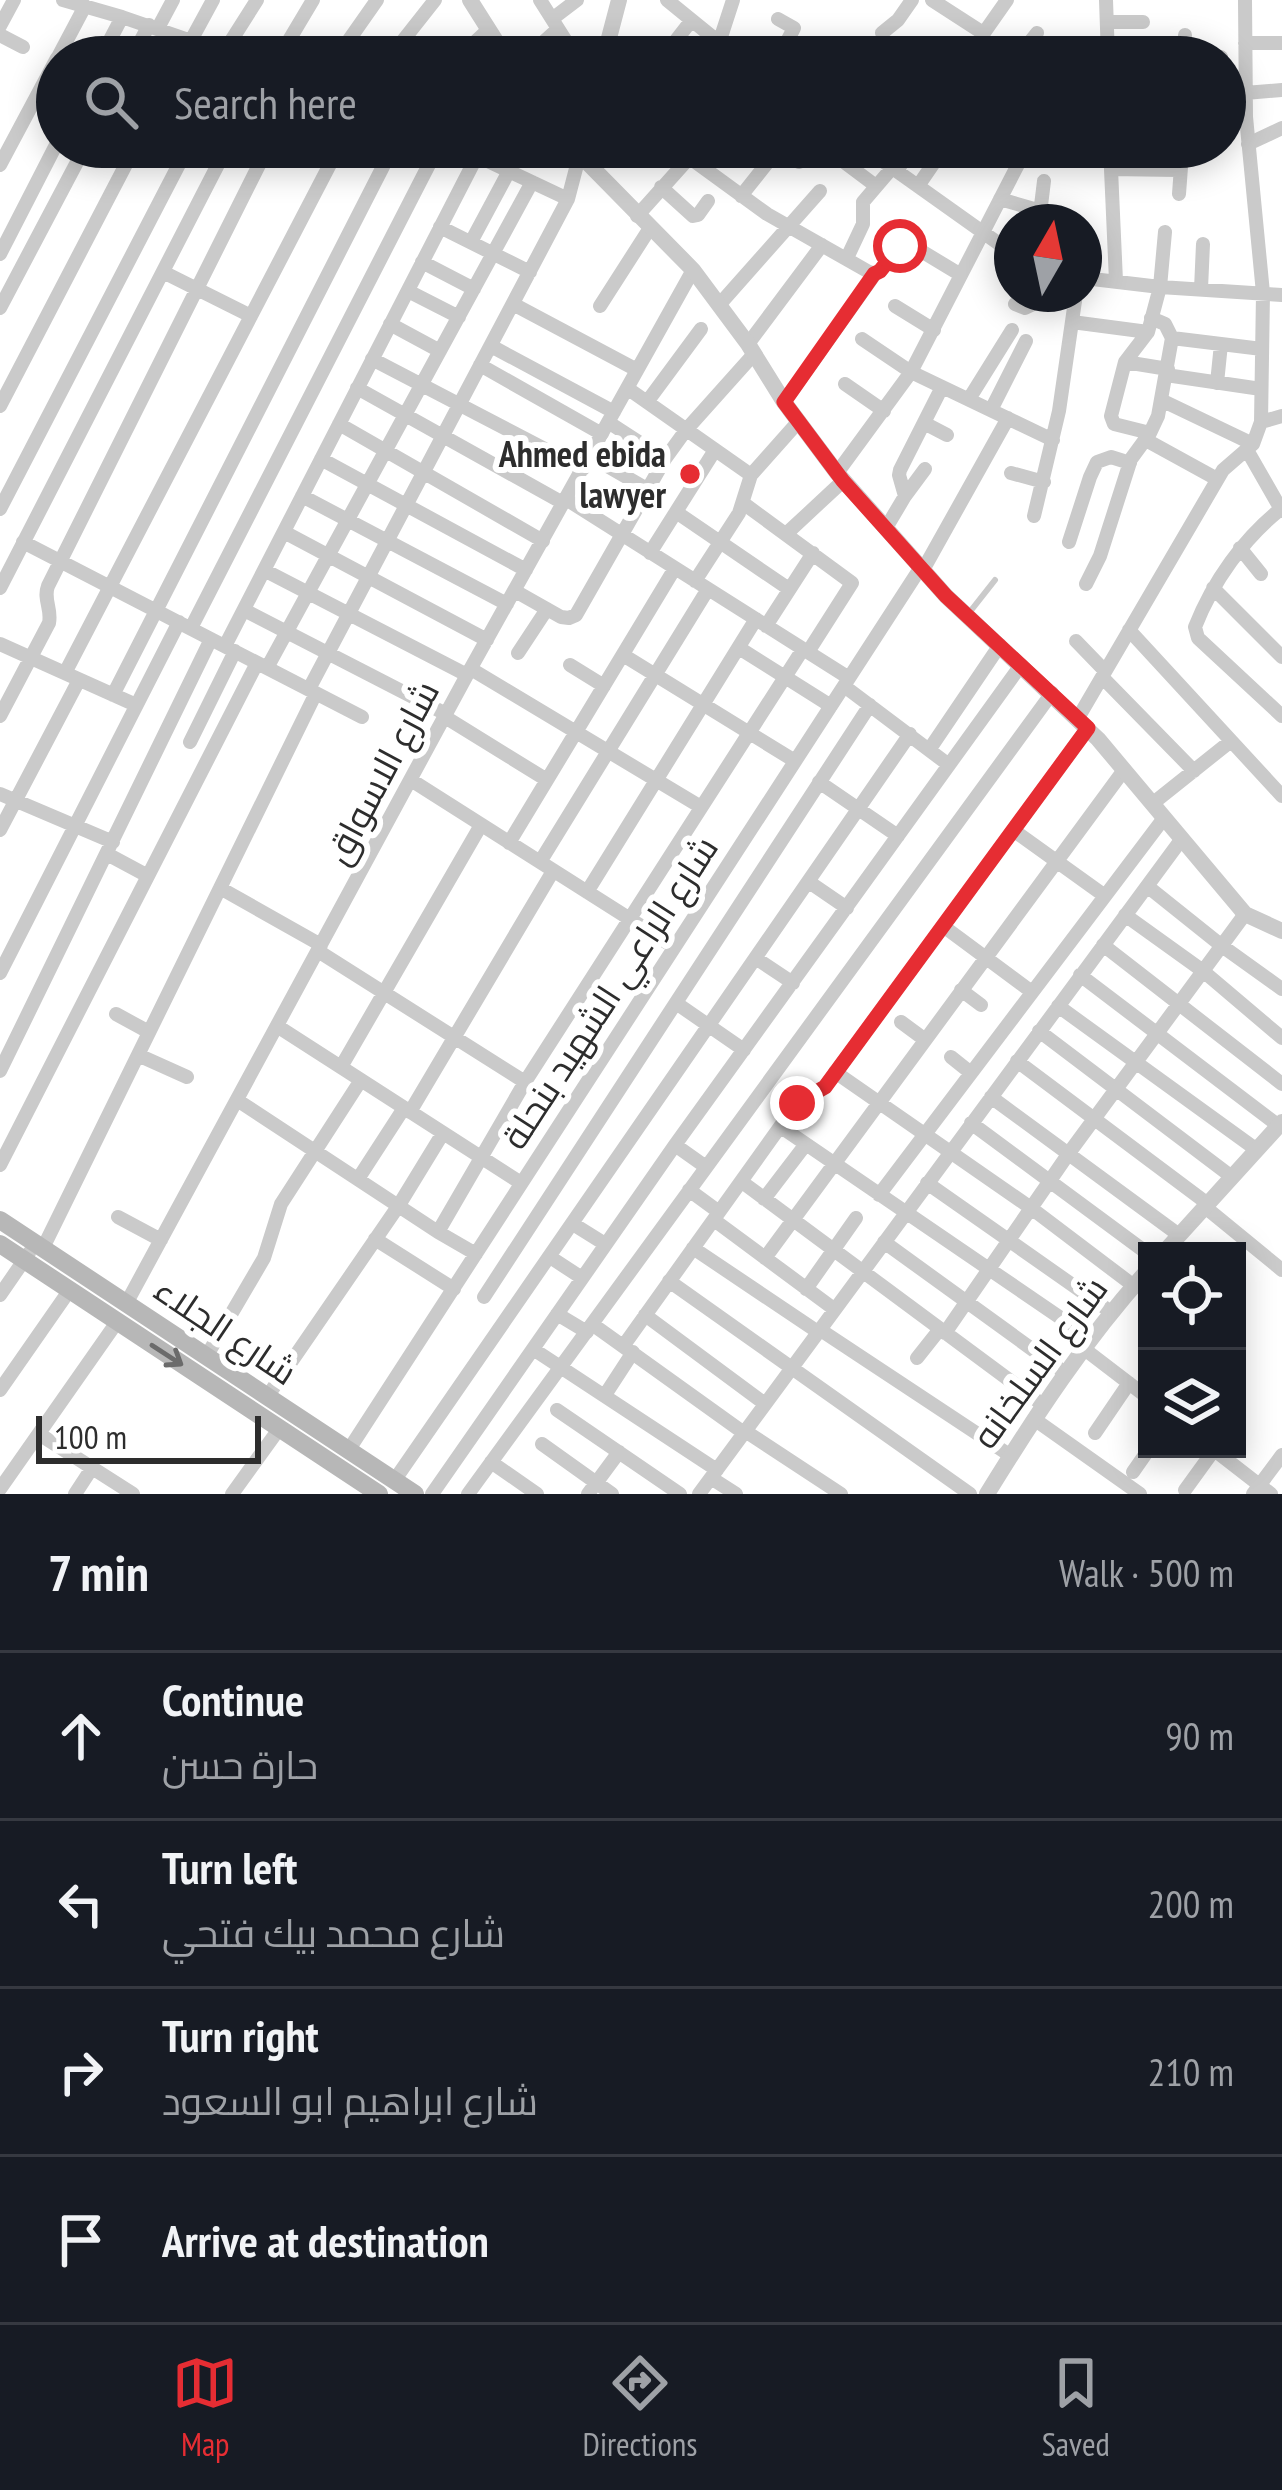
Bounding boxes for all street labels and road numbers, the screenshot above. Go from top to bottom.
street label: شارع الاسواق [313,672,451,873]
street label: شارع الراعي الشهيد بنحلة [490,827,733,1161]
street label: شارع الجلاء [144,1265,306,1397]
street label: شارع السلخانه [961,1267,1119,1459]

